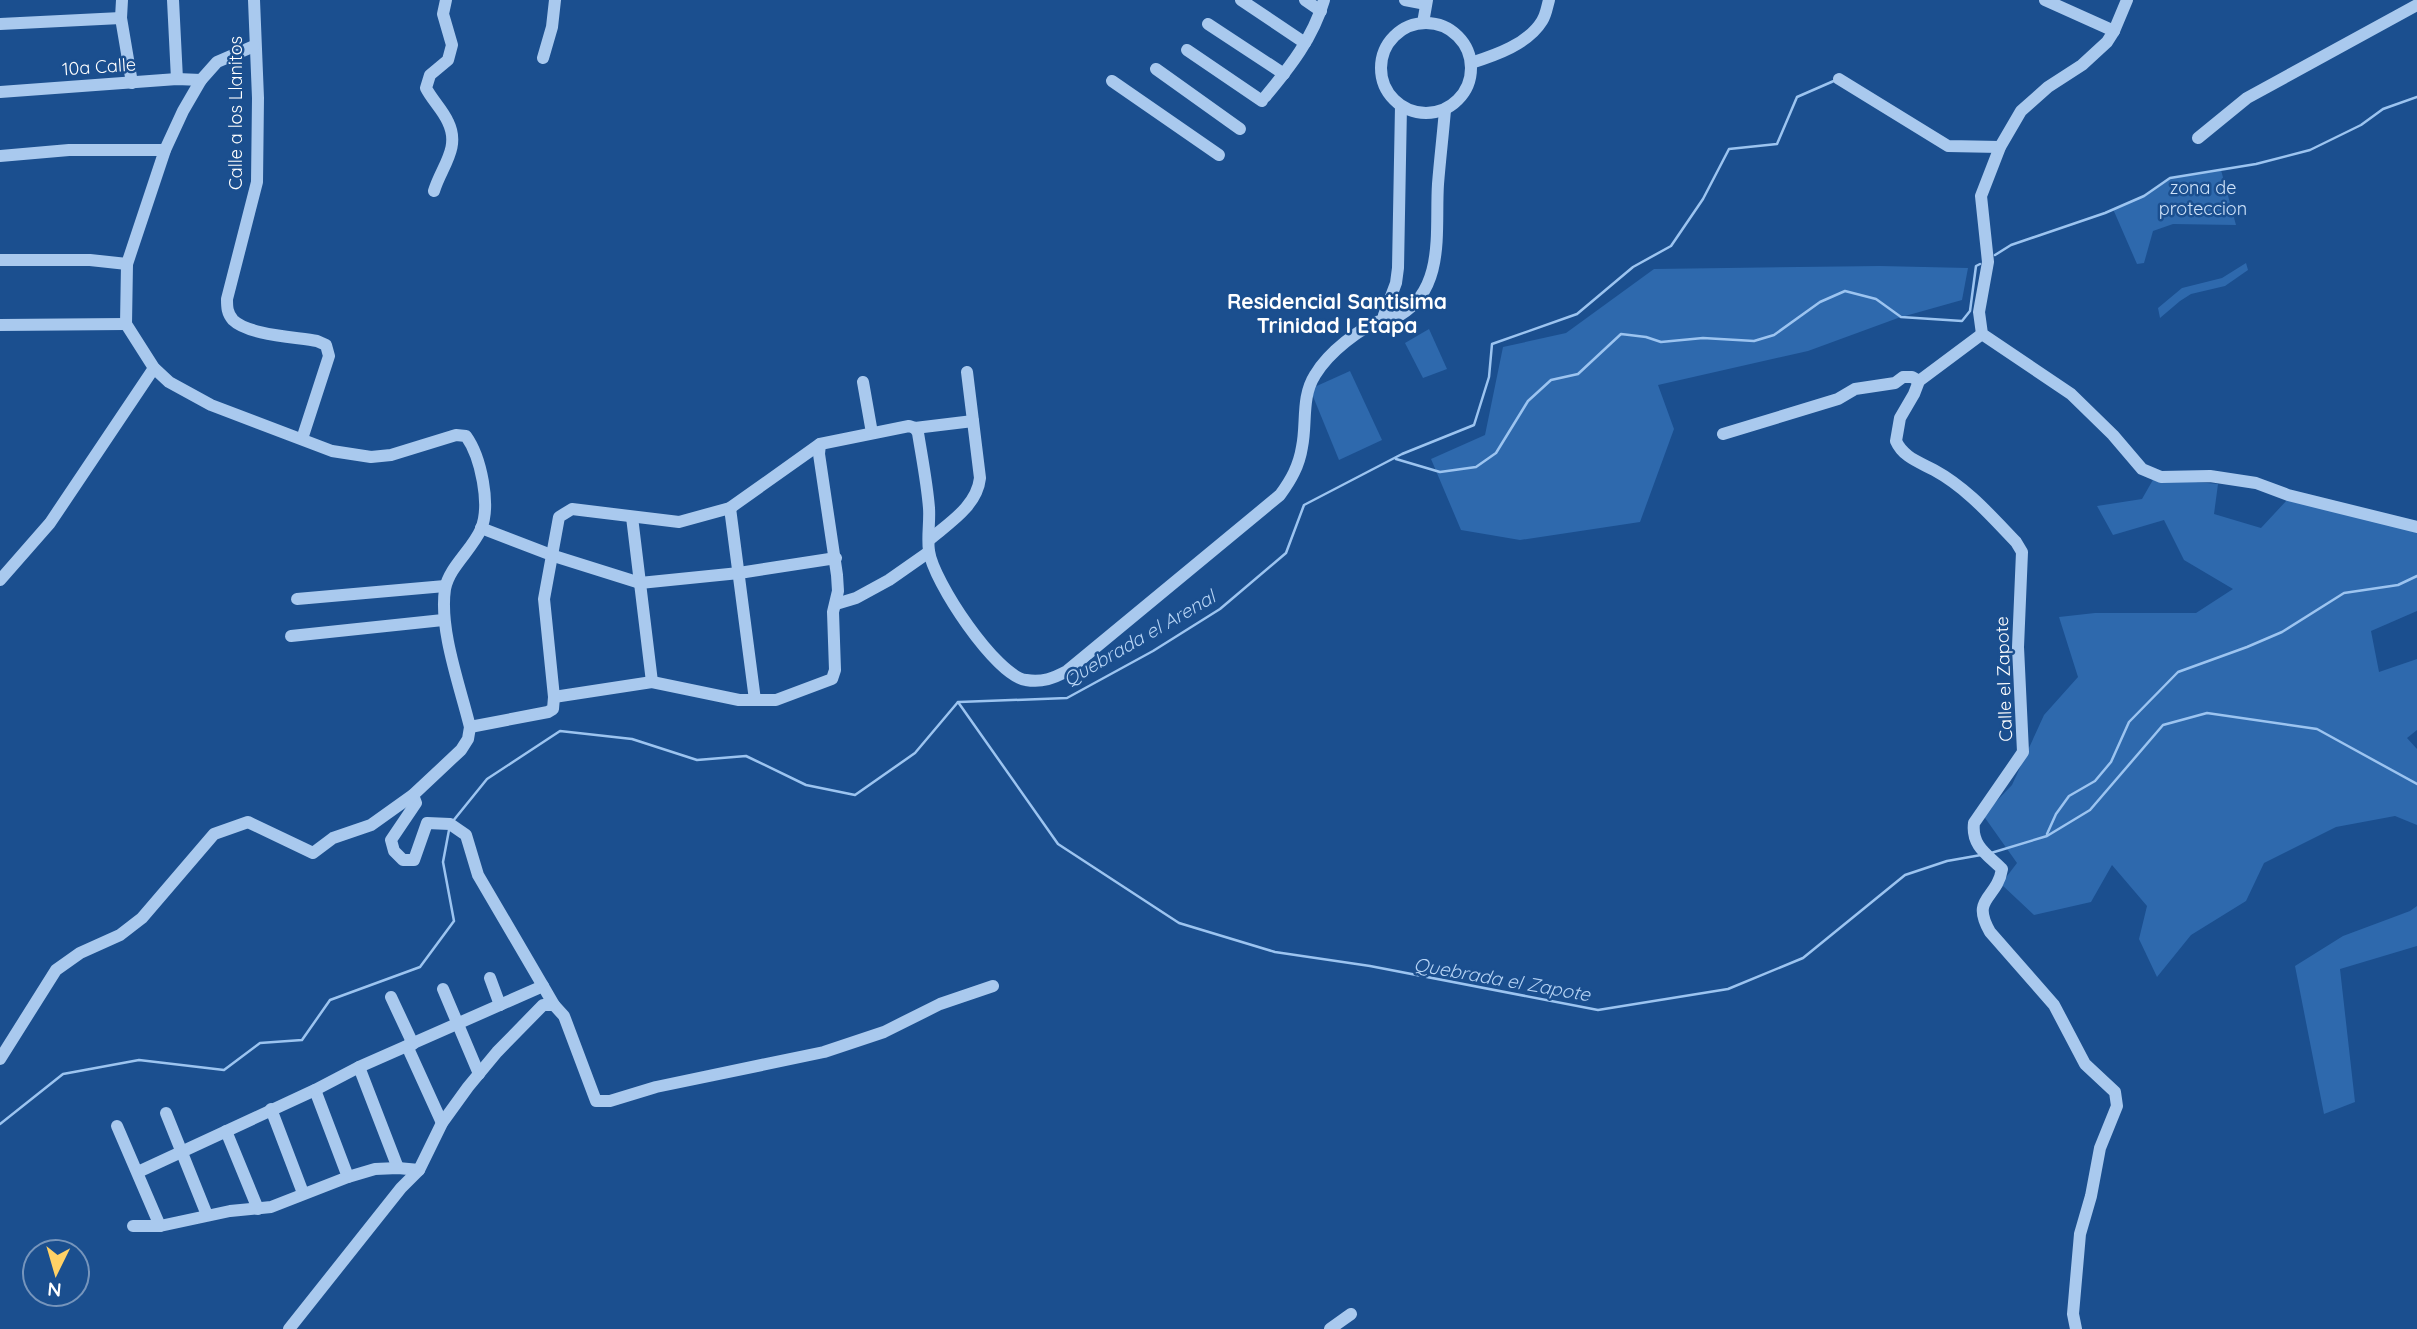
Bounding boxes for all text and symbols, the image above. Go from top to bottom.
street label: Calle a los Llanitos [224,36,247,190]
street label: 10a Calle [61,52,137,81]
park label: zona de proteccion [2159,176,2247,220]
district label: Residencial Santisima Trinidad I Etapa [1227,288,1447,338]
water label: Quebrada el Arenal [1059,583,1222,691]
street label: Calle el Zapote [1990,616,2017,742]
water label: Quebrada el Zapote [1412,952,1593,1007]
north arrow [21,1238,91,1308]
text: N [47,1277,63,1302]

